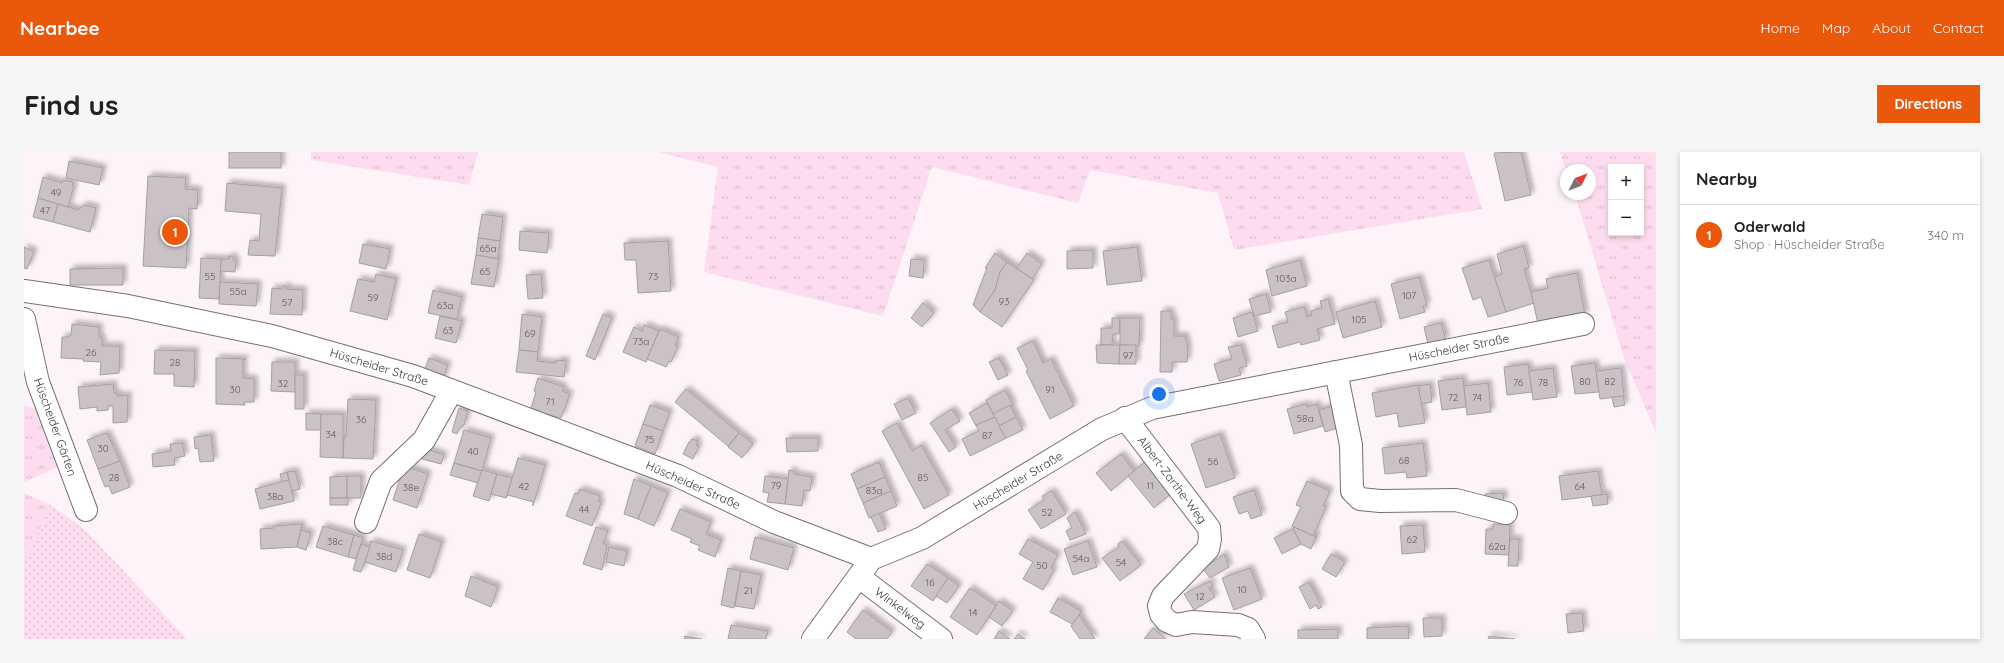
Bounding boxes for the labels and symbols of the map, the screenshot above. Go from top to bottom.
north arrow [1560,164,1596,200]
house number: 49 [51,186,62,199]
house number: 47 [40,204,50,217]
pin: 1 [162,217,188,247]
house number: 65a [480,242,496,255]
house number: 65 [480,265,490,278]
house number: 55 [205,270,215,283]
house number: 73 [648,270,658,283]
house number: 103a [1276,272,1296,285]
house number: 55a [230,285,246,298]
house number: 107 [1402,289,1416,302]
house number: 59 [367,291,379,304]
house number: 93 [999,295,1009,308]
house number: 57 [282,296,292,309]
house number: 63a [437,299,453,312]
house number: 105 [1351,313,1367,326]
house number: 63 [443,324,453,337]
house number: 69 [525,327,536,340]
street label: Hüscheider Straße [1407,330,1511,365]
house number: 73a [633,335,649,348]
street label: Hüscheider Straße [328,344,430,389]
house number: 26 [86,346,97,359]
house number: 97 [1123,349,1133,362]
house number: 28 [170,356,180,369]
house number: 80 [1579,375,1591,388]
house number: 82 [1605,375,1616,388]
street label: Hüscheider Gärten [31,376,80,478]
house number: 76 [1513,376,1524,389]
house number: 78 [1538,376,1548,389]
house number: 32 [278,377,289,390]
house number: 30 [229,383,241,396]
house number: 91 [1045,383,1055,396]
your location [1149,384,1169,404]
house number: 72 [1448,391,1459,404]
house number: 74 [1472,391,1482,404]
house number: 71 [545,395,555,408]
house number: 58a [1297,412,1313,425]
house number: 36 [356,413,367,426]
house number: 34 [326,428,336,441]
house number: 87 [982,429,992,442]
house number: 75 [644,433,654,446]
street label: Albert-Zarthe-Weg [1135,433,1210,526]
house number: 30 [97,442,109,455]
house number: 40 [467,445,479,458]
street label: Hüscheider Straße [970,448,1066,513]
house number: 68 [1399,454,1409,467]
house number: 56 [1208,455,1219,468]
street label: Hüscheider Straße [644,457,743,512]
house number: 28 [109,471,119,484]
house number: 85 [918,471,928,484]
house number: 79 [771,479,782,492]
house number: 11 [1146,479,1154,492]
house number: 42 [519,480,530,493]
house number: 64 [1575,480,1585,493]
house number: 38e [403,481,419,494]
house number: 83a [866,484,882,497]
house number: 38a [267,490,283,503]
house number: 44 [579,503,589,516]
house number: 52 [1042,506,1053,519]
house number: 62 [1407,533,1418,546]
house number: 38c [327,535,343,548]
house number: 62a [1489,540,1505,553]
house number: 38d [376,550,392,563]
house number: 54a [1073,552,1089,565]
house number: 54 [1116,556,1126,569]
house number: 50 [1036,559,1048,572]
house number: 16 [925,576,935,589]
house number: 10 [1237,583,1247,596]
house number: 21 [743,584,753,597]
street label: Winkelweg [872,584,929,632]
house number: 12 [1195,590,1205,603]
house number: 14 [969,606,977,619]

